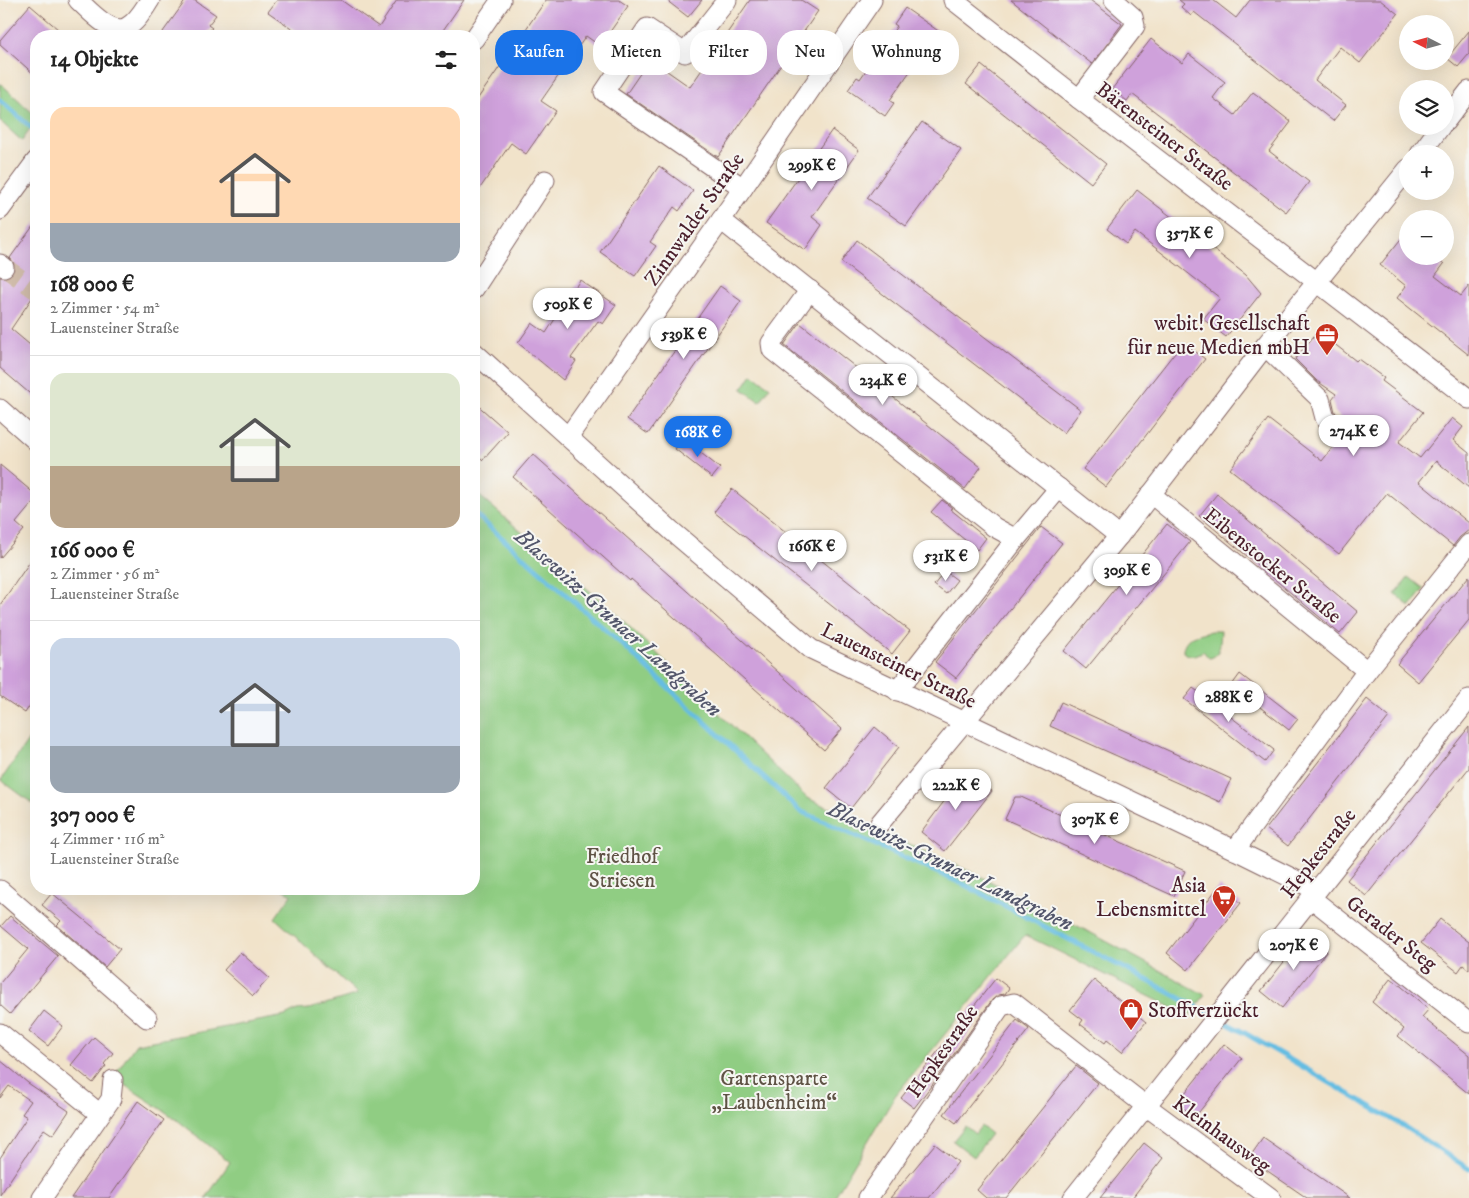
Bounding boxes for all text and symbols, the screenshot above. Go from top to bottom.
north arrow [1399,15,1454,70]
map controls [1399,15,1454,265]
chip: Kaufen [495,30,583,75]
chip: Mieten [593,30,680,75]
chip: Filter [690,30,767,75]
chip: Neu [777,30,843,75]
chip: Wohnung [853,30,959,75]
icon: filters [432,46,460,74]
text: 14 Objekte [50,47,139,73]
street label: Bärensteiner Straße [1091,77,1238,197]
button: layers [1399,80,1454,135]
icon: home [210,140,300,230]
button: + [1399,145,1454,200]
street label: Zinnwalder Straße [639,148,751,291]
pin: 299K € [771,148,853,191]
text: 299K € [788,155,836,175]
button: − [1399,210,1454,265]
pin: 357K € [1149,216,1231,259]
text: 357K € [1167,223,1213,243]
text: 168 000 € [50,272,134,298]
pin: 509K € [527,288,609,330]
text: 509K € [544,294,592,314]
text: 2 Zimmer · 54 m² [50,298,159,318]
place label: webit! Gesellschaft für neue Medien mbH [1127,311,1310,361]
text: Lauensteiner Straße [50,318,179,338]
pin: 539K € [643,318,725,360]
office icon: webit! Gesellschaft für neue Medien mbH [1314,322,1340,356]
text: 539K € [661,324,707,344]
pin: 234K € [842,364,924,406]
text: 234K € [859,370,907,390]
icon: home [210,405,300,495]
pin: 274K € [1313,414,1395,457]
pin: 168K € [657,416,739,458]
text: 274K € [1330,421,1378,441]
text: 168K € [675,422,721,442]
street label: Eibenstocker Straße [1198,502,1347,630]
water label: Blasewitz‐Grunaer Landgraben [508,522,727,723]
pin: 166K € [771,530,853,572]
text: 166K € [789,536,835,556]
text: 166 000 € [50,538,135,564]
pin: 531K € [905,540,987,582]
text: 531K € [924,546,968,566]
pin: 309K € [1086,554,1168,596]
text: 309K € [1104,560,1150,580]
text: 2 Zimmer · 56 m² [50,564,159,584]
text: Lauensteiner Straße [50,584,179,604]
street label: Lauensteiner Straße [817,617,981,715]
icon: home [210,670,300,760]
pin: 288K € [1188,680,1270,723]
text: 288K € [1205,687,1253,707]
pin: 222K € [915,768,997,811]
text: 222K € [932,775,980,795]
water label: Blasewitz‐Grunaer Landgraben [823,795,1077,937]
pin: 307K € [1054,802,1136,845]
text: 307 000 € [50,803,135,829]
street label: Hepkestraße [1276,803,1362,904]
text: 307K € [1071,809,1119,829]
text: 4 Zimmer · 116 m² [50,829,165,849]
park label: Friedhof Striesen [586,844,661,894]
text: Lauensteiner Straße [50,849,179,869]
place label: Asia Lebensmittel [1096,873,1207,923]
supermarket icon: Asia Lebensmittel [1211,884,1237,918]
street label: Gerader Steg [1341,890,1443,978]
pin: 207K € [1253,928,1335,971]
text: 207K € [1270,935,1318,955]
shop icon: Stoffverzückt [1118,997,1144,1031]
place label: Stoffverzückt [1148,998,1259,1024]
street label: Hepkestraße [901,1000,984,1103]
park label: Gartensparte „Laubenheim“ [711,1066,837,1116]
street label: Kleinhausweg [1167,1090,1276,1180]

